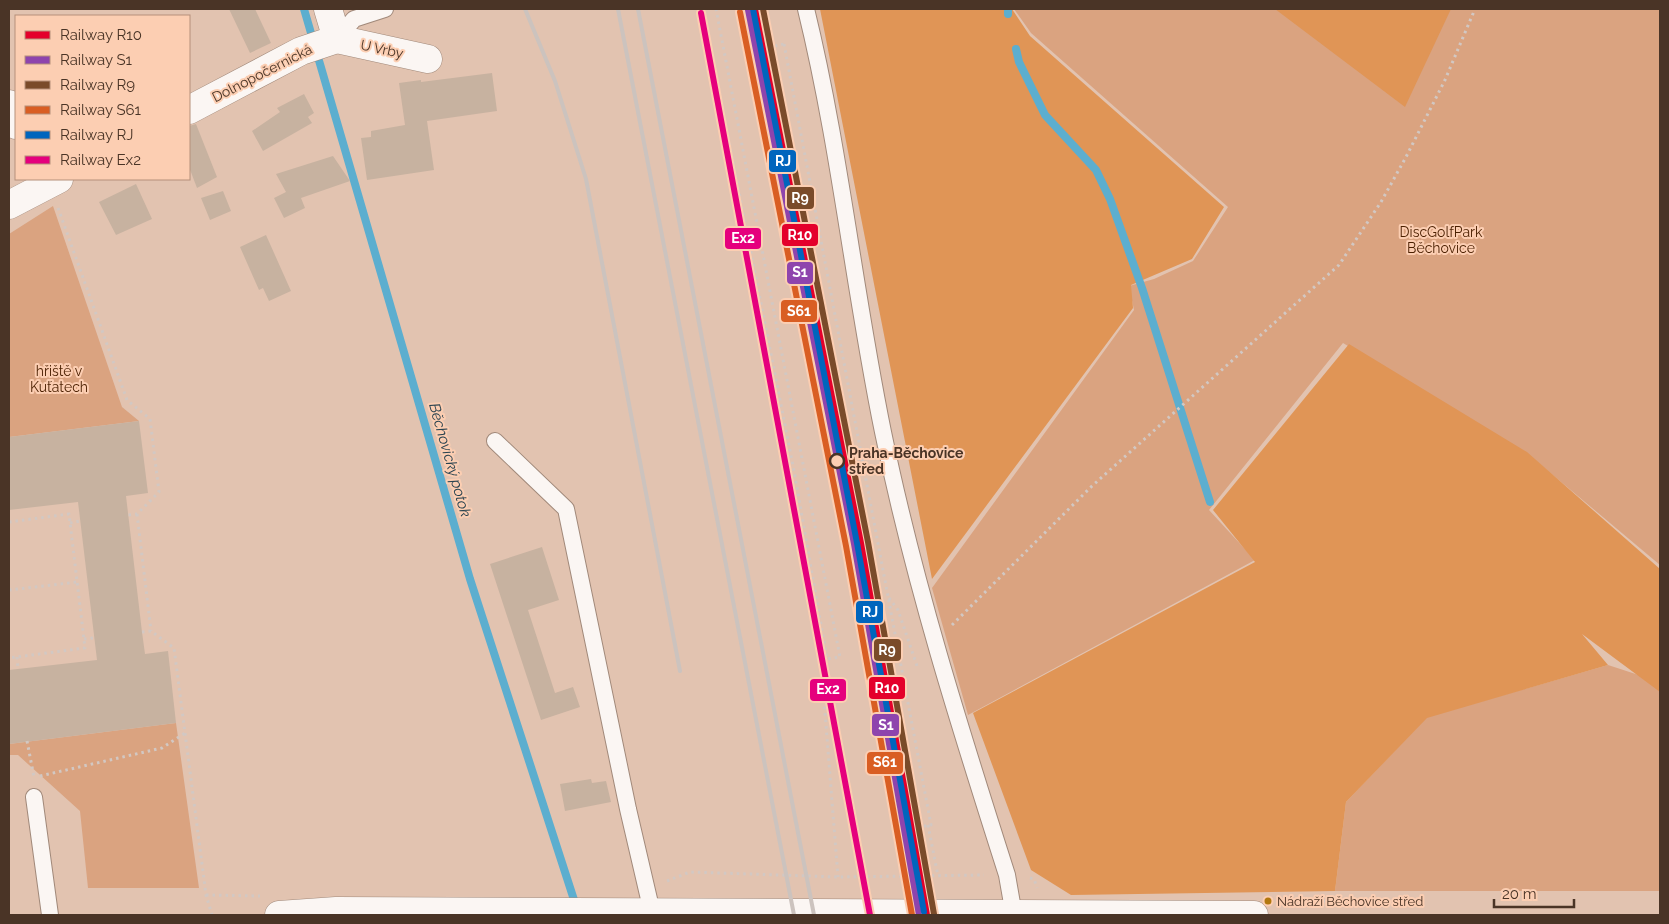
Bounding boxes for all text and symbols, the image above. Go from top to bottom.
legend [15,15,190,180]
text: Railway R10 [60,26,142,44]
street label: U Vrby [359,37,405,61]
street label: Dolnopočernická [209,41,315,105]
text: Railway S1 [60,51,133,69]
text: Railway R9 [60,76,135,94]
text: Railway S61 [60,101,142,119]
text: Railway RJ [60,126,133,144]
line badge: RJ [768,149,797,173]
text: Railway Ex2 [60,151,141,169]
text: RJ [775,153,791,169]
line badge: R9 [786,186,815,210]
text: R9 [791,190,809,206]
line badge: R10 [781,223,819,247]
park label: DiscGolfPark Běchovice [1400,224,1483,256]
line badge: Ex2 [724,227,762,250]
text: R10 [788,227,812,243]
text: Ex2 [731,230,755,246]
line badge: S1 [786,261,814,285]
text: S1 [792,264,808,280]
line badge: S61 [780,299,818,323]
text: S61 [787,303,811,319]
park label: hřiště v Kuťatech [30,363,88,395]
water label: Běchovický potok [425,401,475,519]
place label: Praha-Běchovice střed [849,445,964,477]
marker: Praha-Běchovice střed [829,453,845,469]
line badge: RJ [855,600,884,624]
text: RJ [862,604,878,620]
line badge: R9 [873,638,902,662]
text: R9 [878,642,896,658]
line badge: R10 [868,676,906,700]
line badge: Ex2 [809,678,847,702]
text: R10 [875,680,899,696]
text: Ex2 [816,681,840,697]
line badge: S1 [871,713,900,737]
text: S1 [878,717,894,733]
line badge: S61 [866,751,904,775]
text: S61 [873,754,897,770]
scale bar [1494,876,1574,908]
text: 20 m [1502,885,1537,903]
place label: Nádraží Běchovice střed [1277,894,1423,909]
marker: Nádraží Běchovice střed [1263,896,1273,906]

